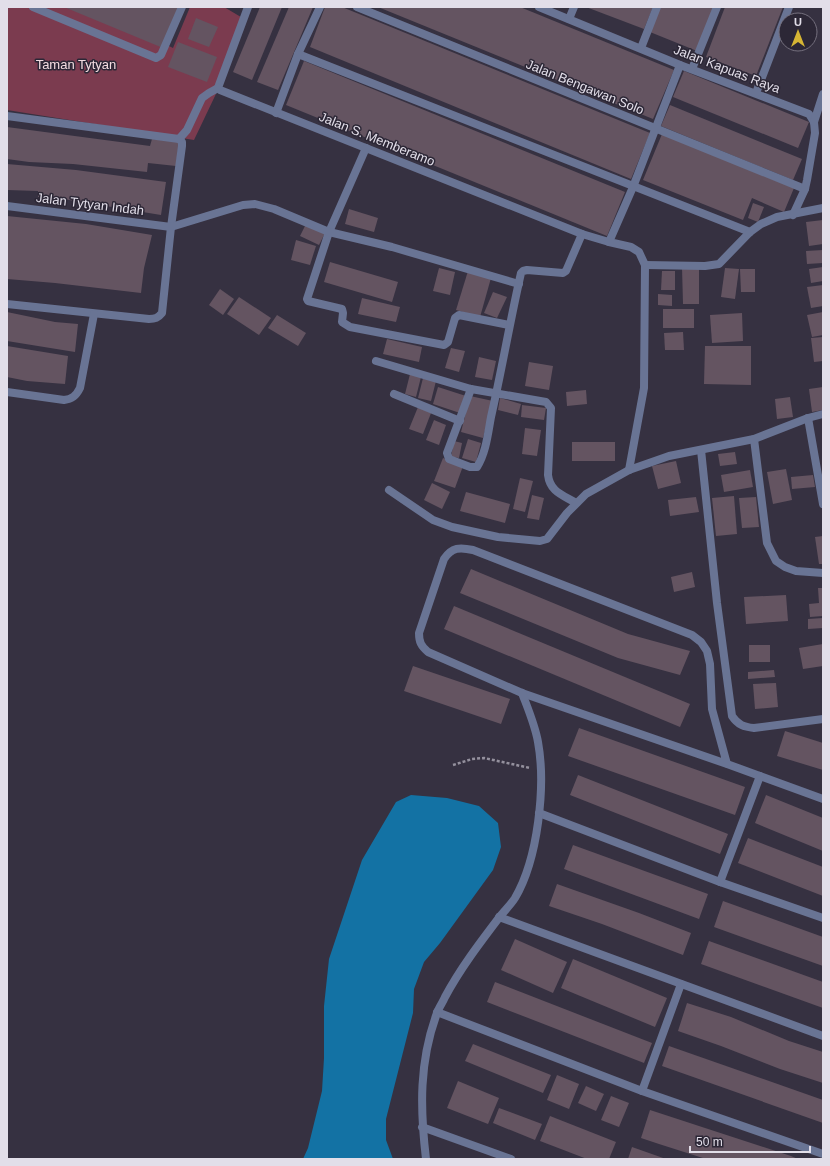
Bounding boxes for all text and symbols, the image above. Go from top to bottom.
north arrow [778,12,818,52]
text: U [794,16,802,28]
street label: Jalan Kapuas Raya [672,42,783,96]
street label: Jalan Bengawan Solo [524,56,646,118]
park label: Taman Tytyan [36,57,116,72]
street label: Jalan S. Memberamo [317,109,437,169]
street label: Jalan Tytyan Indah [35,190,145,218]
scale bar [690,1128,810,1154]
text: 50 m [696,1135,723,1149]

